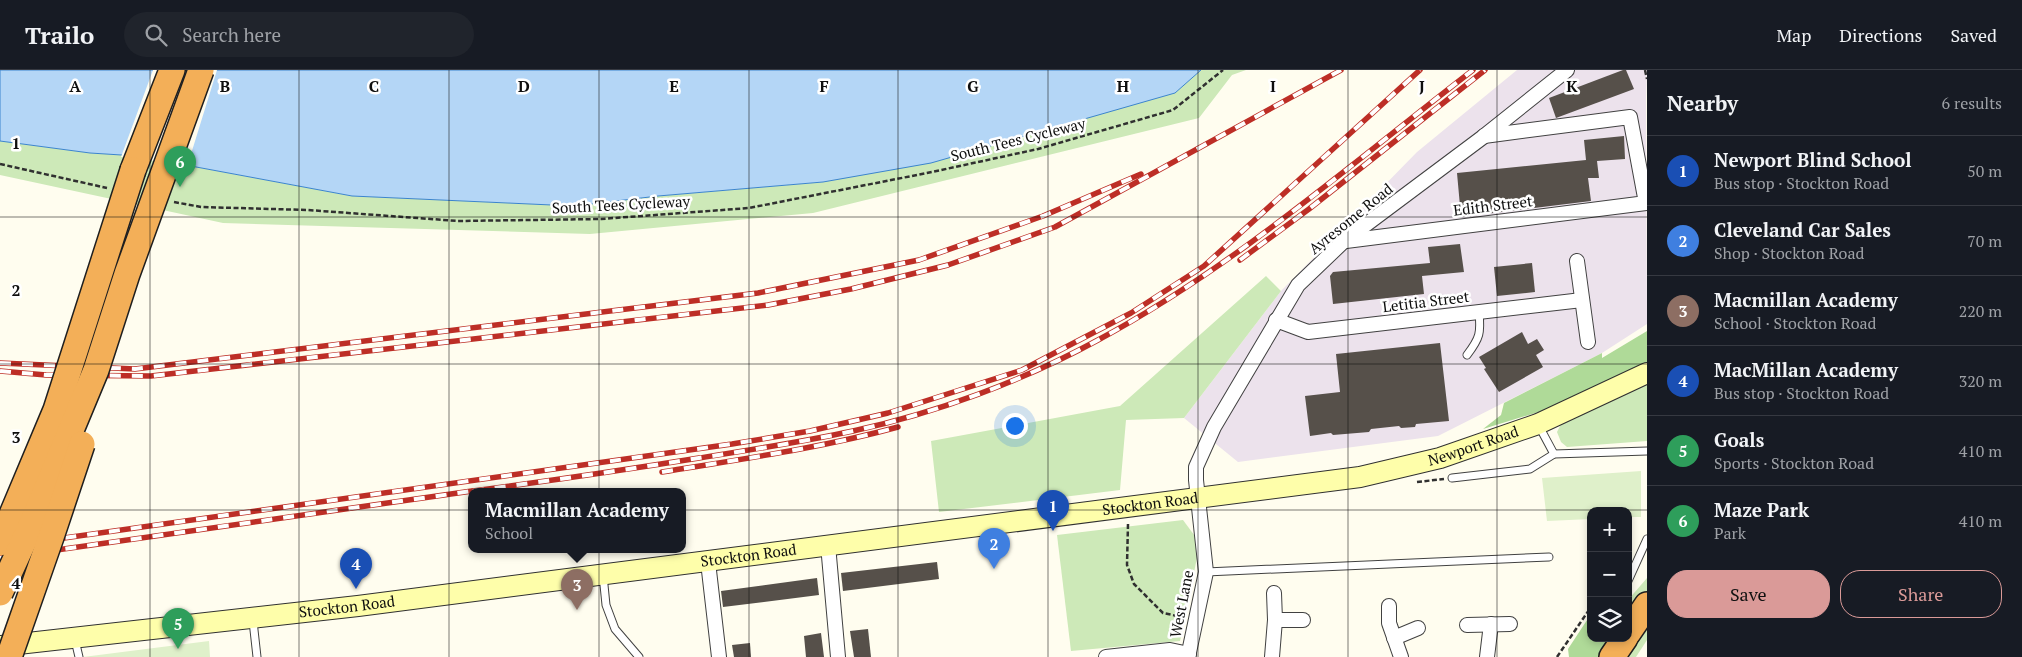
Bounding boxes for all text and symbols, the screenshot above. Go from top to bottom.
search box [124,12,474,57]
text: Trailo [25,19,94,51]
icon: search [142,21,170,49]
text: Search here [182,22,281,47]
text: Map [1776,23,1811,47]
text: Directions [1839,23,1922,47]
text: Saved [1950,23,1997,47]
text: A [69,75,81,97]
text: B [220,75,230,97]
text: C [369,75,379,97]
text: D [518,75,530,97]
text: E [669,75,679,97]
text: F [819,75,829,97]
text: G [967,75,979,97]
text: H [1117,75,1129,97]
text: I [1270,75,1276,97]
text: J [1419,75,1425,97]
text: K [1566,75,1578,97]
text: Nearby [1667,89,1738,117]
text: 6 results [1942,92,2002,114]
street label: South Tees Cycleway [948,113,1088,165]
text: 1 [11,132,21,154]
pin: 6 [164,146,196,187]
text: Newport Blind School [1714,147,1912,172]
text: 1 [1678,160,1688,182]
text: 50 m [1967,160,2002,182]
text: Bus stop · Stockton Road [1714,172,1889,194]
street label: Ayresome Road [1304,178,1396,258]
street label: South Tees Cycleway [551,190,691,218]
street label: Edith Street [1452,190,1534,220]
text: Cleveland Car Sales [1714,217,1891,242]
text: 2 [1678,230,1688,252]
text: 70 m [1967,230,2002,252]
text: Shop · Stockton Road [1714,242,1864,264]
text: 2 [11,279,21,301]
street label: Letitia Street [1381,286,1471,316]
text: Macmillan Academy [1714,287,1898,312]
text: 3 [1678,300,1688,322]
text: 220 m [1959,300,2002,322]
text: School · Stockton Road [1714,312,1877,334]
text: MacMillan Academy [1714,357,1898,382]
text: 4 [1678,370,1688,392]
text: 320 m [1959,370,2002,392]
text: Bus stop · Stockton Road [1714,382,1889,404]
your location [1002,413,1028,439]
street label: Newport Road [1426,421,1521,470]
text: 3 [11,426,21,448]
text: Goals [1714,427,1764,452]
text: 5 [1678,440,1688,462]
text: 410 m [1959,440,2002,462]
text: Sports · Stockton Road [1714,452,1874,474]
street label: Stockton Road [1101,487,1199,519]
popup [468,488,686,553]
pin: 1 [1037,490,1069,531]
text: Macmillan Academy [485,497,669,522]
text: Maze Park [1714,497,1809,522]
map controls [1587,507,1632,642]
button: + [1587,507,1632,552]
text: 6 [1678,510,1688,532]
text: 410 m [1959,510,2002,532]
text: School [485,522,533,544]
text: Park [1714,522,1746,544]
pin: 2 [978,528,1010,569]
street label: Stockton Road [699,539,798,571]
pin: 4 [340,548,372,589]
button: − [1587,552,1632,597]
street label: West Lane [1165,568,1197,639]
pin: 3 [561,569,593,610]
button: Save [1667,570,1830,618]
button: Share [1840,570,2002,618]
text: 4 [11,572,21,594]
street label: Stockton Road [298,590,396,622]
button: layers [1587,597,1632,642]
pin: 5 [162,608,194,649]

